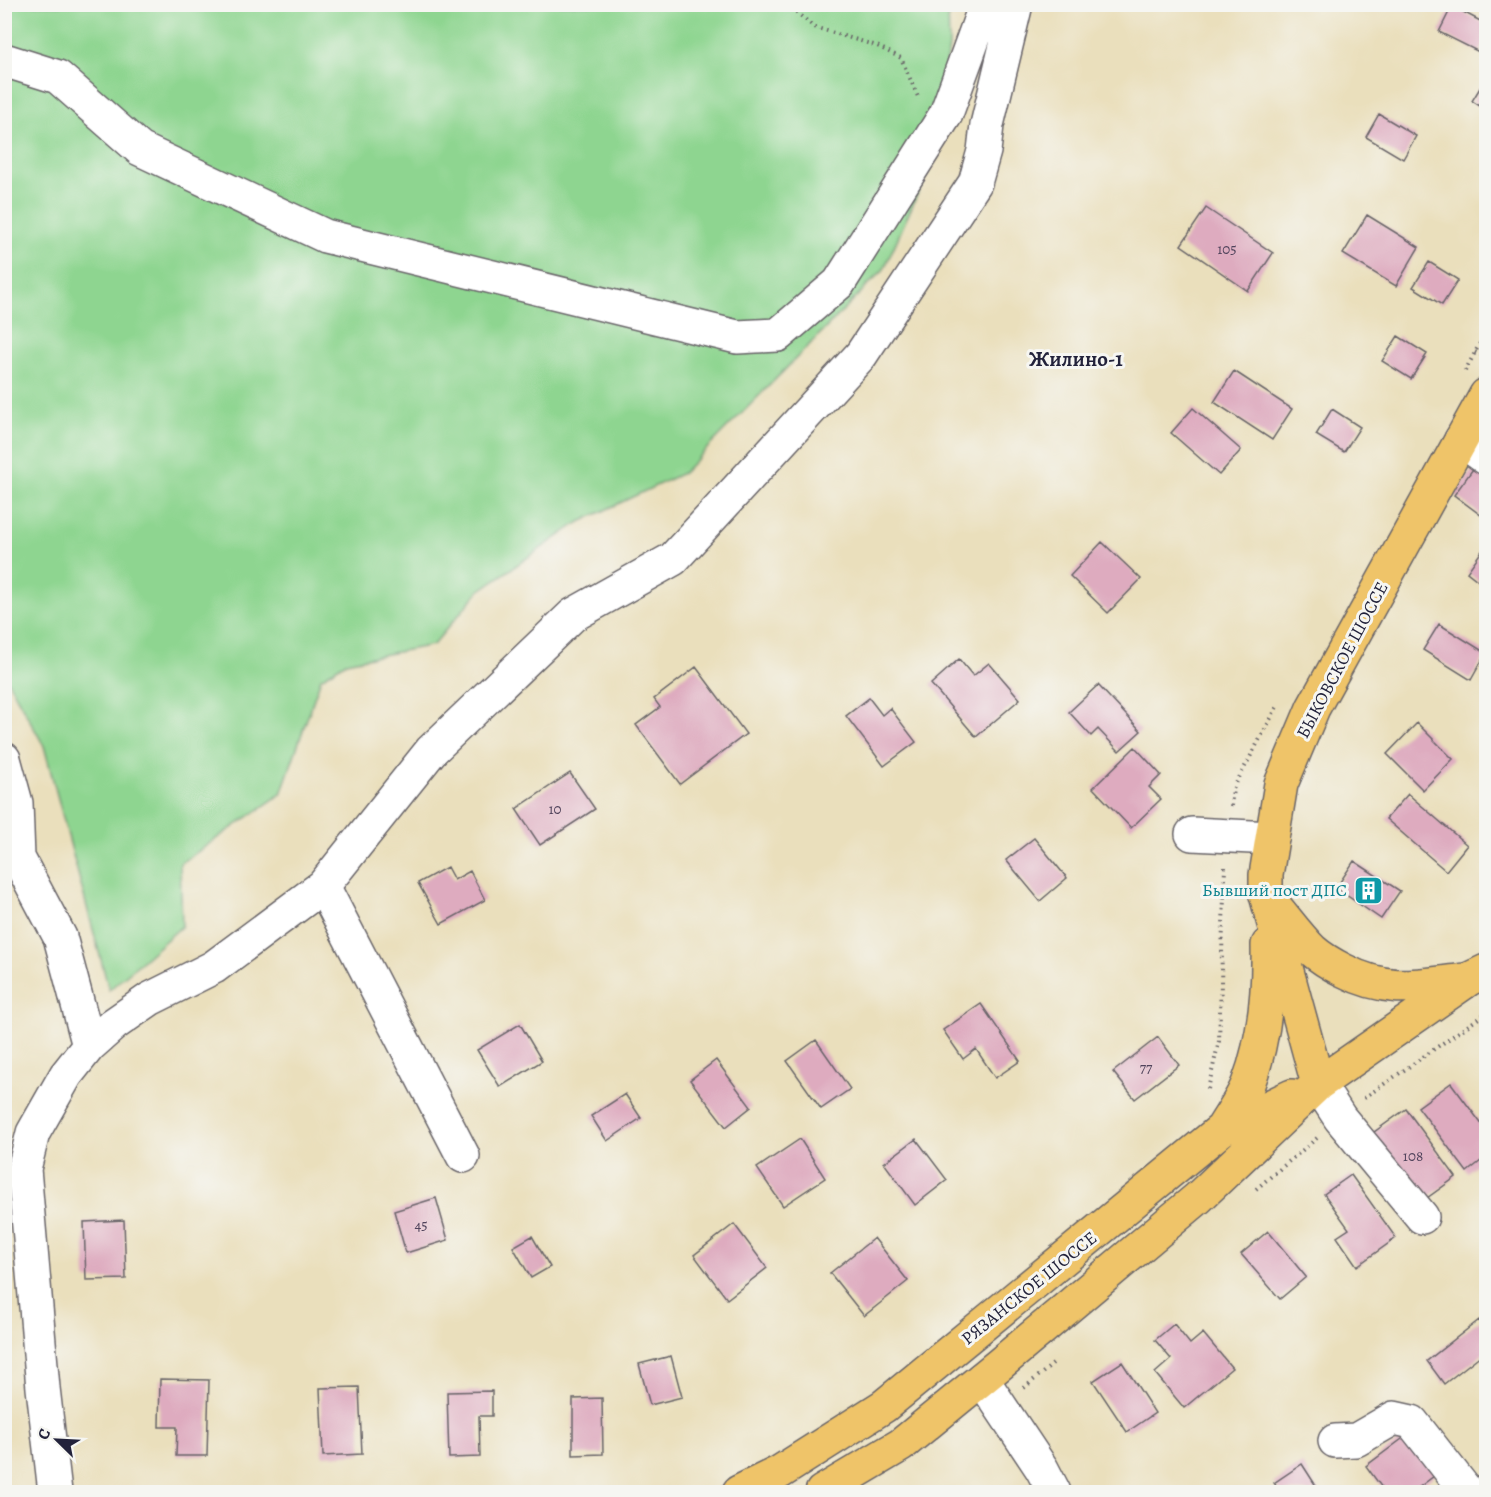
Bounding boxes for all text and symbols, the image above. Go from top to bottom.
house number: 105 [1217,239,1237,259]
district label: Жилино-1 [1029,345,1123,373]
street label: БЫКОВСКОЕ ШОССЕ [1291,578,1393,742]
house number: 10 [548,799,562,819]
building icon: Бывший пост ДПС [1352,874,1384,906]
place label: Бывший пост ДПС [1202,878,1347,902]
house number: 77 [1140,1058,1153,1078]
house number: 108 [1403,1146,1423,1166]
house number: 45 [414,1215,428,1235]
street label: РЯЗАНСКОЕ ШОССЕ [956,1226,1102,1350]
north arrow [27,1410,87,1470]
text: С [32,1425,56,1443]

